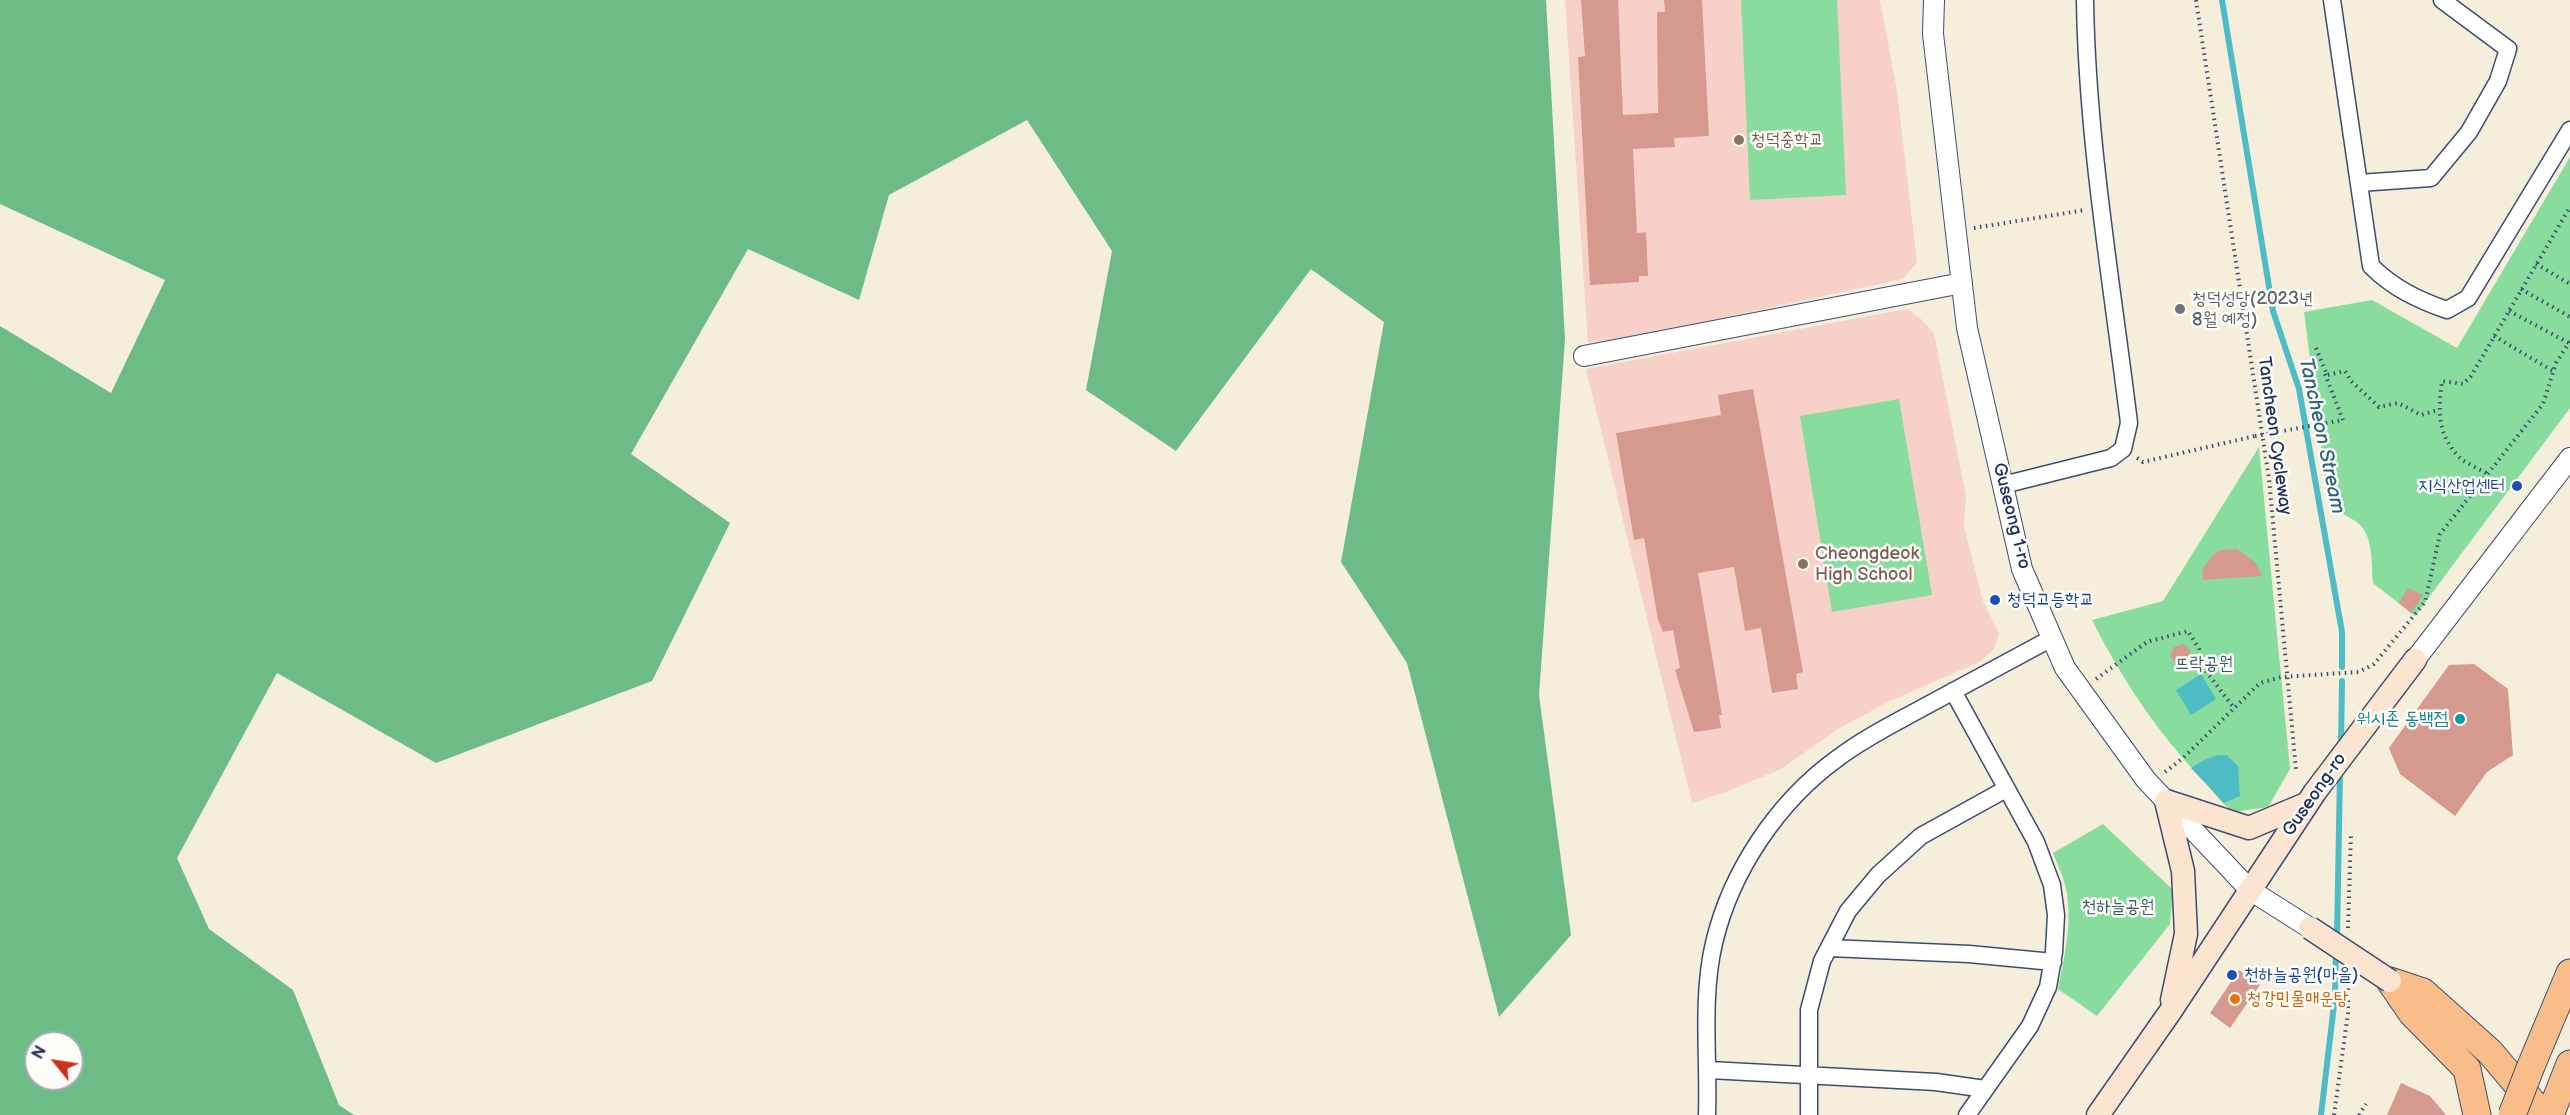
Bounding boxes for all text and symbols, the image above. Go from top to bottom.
place label: 청덕중학교 [1751,129,1823,151]
marker: 청덕중학교 [1732,133,1746,147]
place label: 청덕성당(2023년 8월 예정) [2192,288,2313,330]
marker: 청덕성당(2023년 8월 예정) [2173,302,2187,316]
street label: Tancheon Cycleway [2252,355,2296,517]
water label: Tancheon Stream [2293,356,2349,516]
street label: Guseong 1-ro [1987,461,2035,571]
place label: 지식산업센터 [2418,475,2505,497]
marker: 지식산업센터 [2510,479,2524,493]
place label: Cheongdeok High School [1815,543,1919,586]
marker: Cheongdeok High School [1796,557,1810,571]
place label: 청덕고등학교 [2007,589,2094,611]
marker: 청덕고등학교 [1988,593,2002,607]
park label: 뜨락공원 [2175,653,2233,675]
place label: 워시존 동백점 [2356,708,2448,730]
marker: 워시존 동백점 [2453,712,2467,726]
street label: Guseong-ro [2278,749,2352,841]
park label: 천하늘공원 [2082,896,2154,918]
place label: 천하늘공원(마을) [2244,964,2359,986]
marker: 천하늘공원(마을) [2225,968,2239,982]
place label: 청강민물매운탕 [2247,988,2348,1010]
marker: 청강민물매운탕 [2228,992,2242,1006]
north arrow [24,1031,84,1091]
text: N [28,1043,51,1063]

